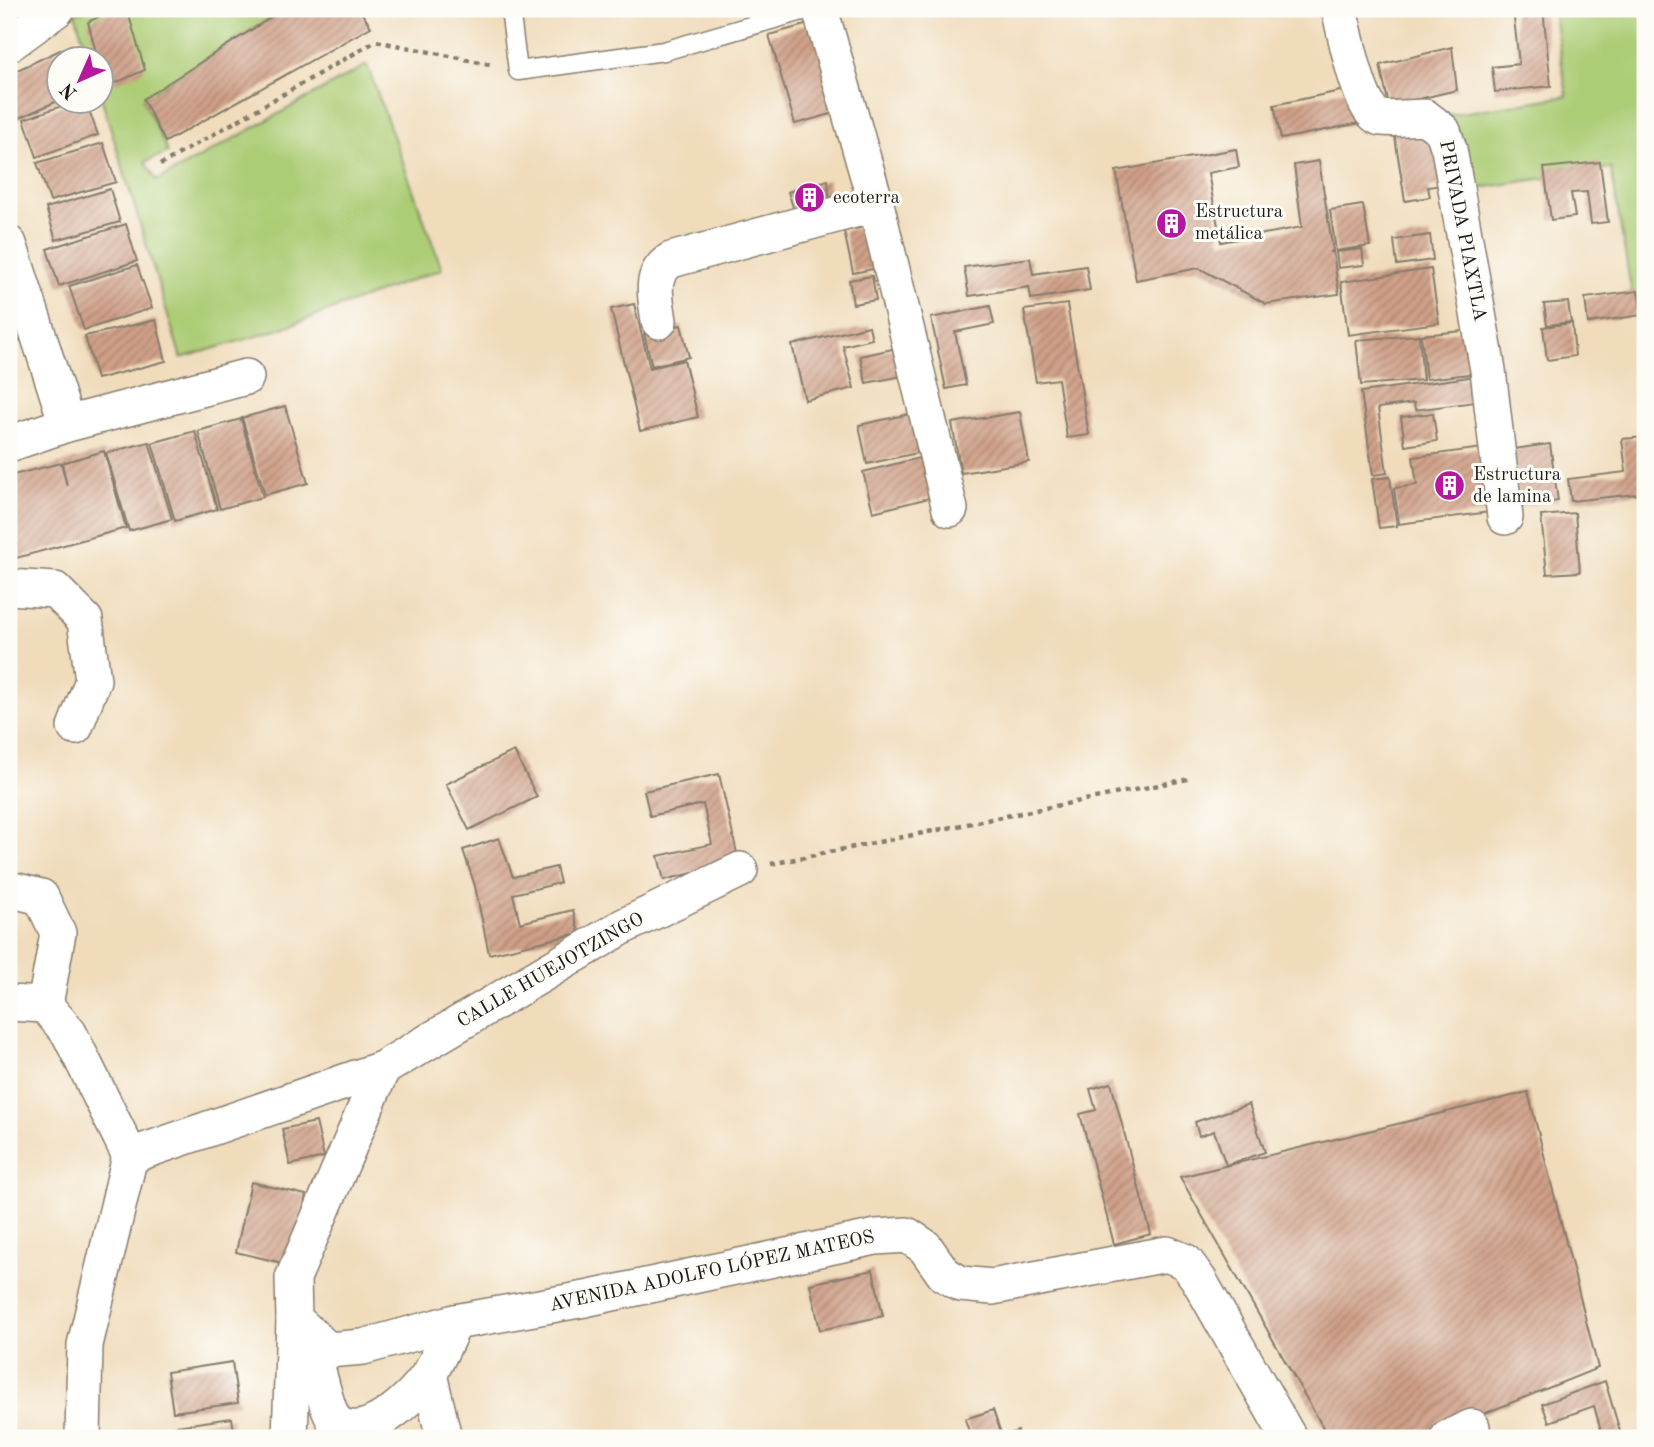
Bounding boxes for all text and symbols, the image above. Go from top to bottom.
north arrow [46,46,116,116]
text: N [58,78,82,102]
street label: PRIVADA PIAXTLA [1435,139,1489,324]
building icon: ecoterra [793,181,827,215]
place label: ecoterra [833,189,900,208]
place label: Estructura metálica [1195,203,1284,244]
building icon: Estructura metálica [1155,206,1189,240]
place label: Estructura de lamina [1473,466,1562,507]
building icon: Estructura de lamina [1433,469,1467,503]
street label: CALLE HUEJOTZINGO [455,910,647,1032]
street label: AVENIDA ADOLFO LÓPEZ MATEOS [547,1223,876,1316]

